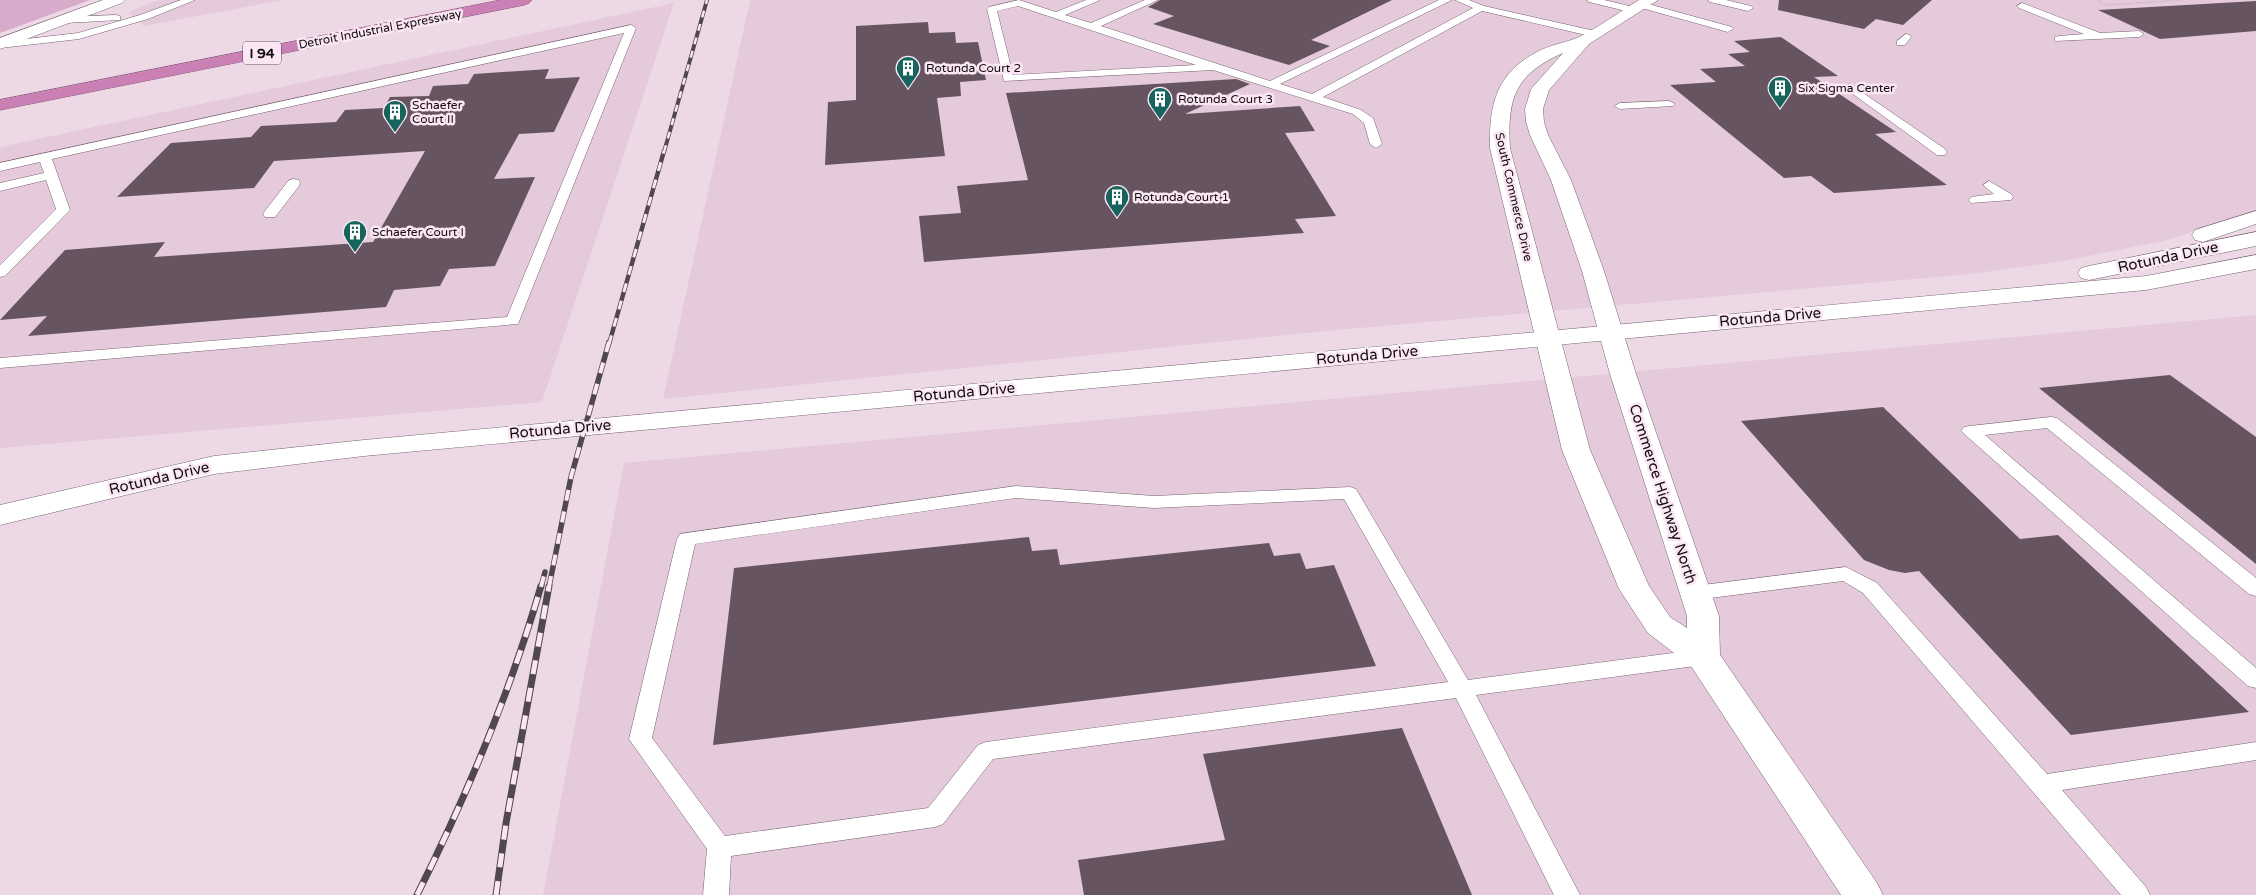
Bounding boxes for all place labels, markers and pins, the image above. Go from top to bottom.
building icon: Rotunda Court 2 [895,55,921,89]
place label: Rotunda Court 2 [926,61,1021,75]
building icon: Six Sigma Center [1767,75,1793,109]
place label: Six Sigma Center [1798,81,1895,95]
building icon: Rotunda Court 3 [1147,86,1173,120]
place label: Rotunda Court 3 [1178,92,1273,106]
place label: Schaefer Court II [412,98,463,126]
building icon: Schaefer Court II [382,99,408,133]
building icon: Rotunda Court 1 [1104,184,1130,218]
place label: Rotunda Court 1 [1134,190,1229,204]
building icon: Schaefer Court I [342,219,368,253]
place label: Schaefer Court I [372,225,464,239]

